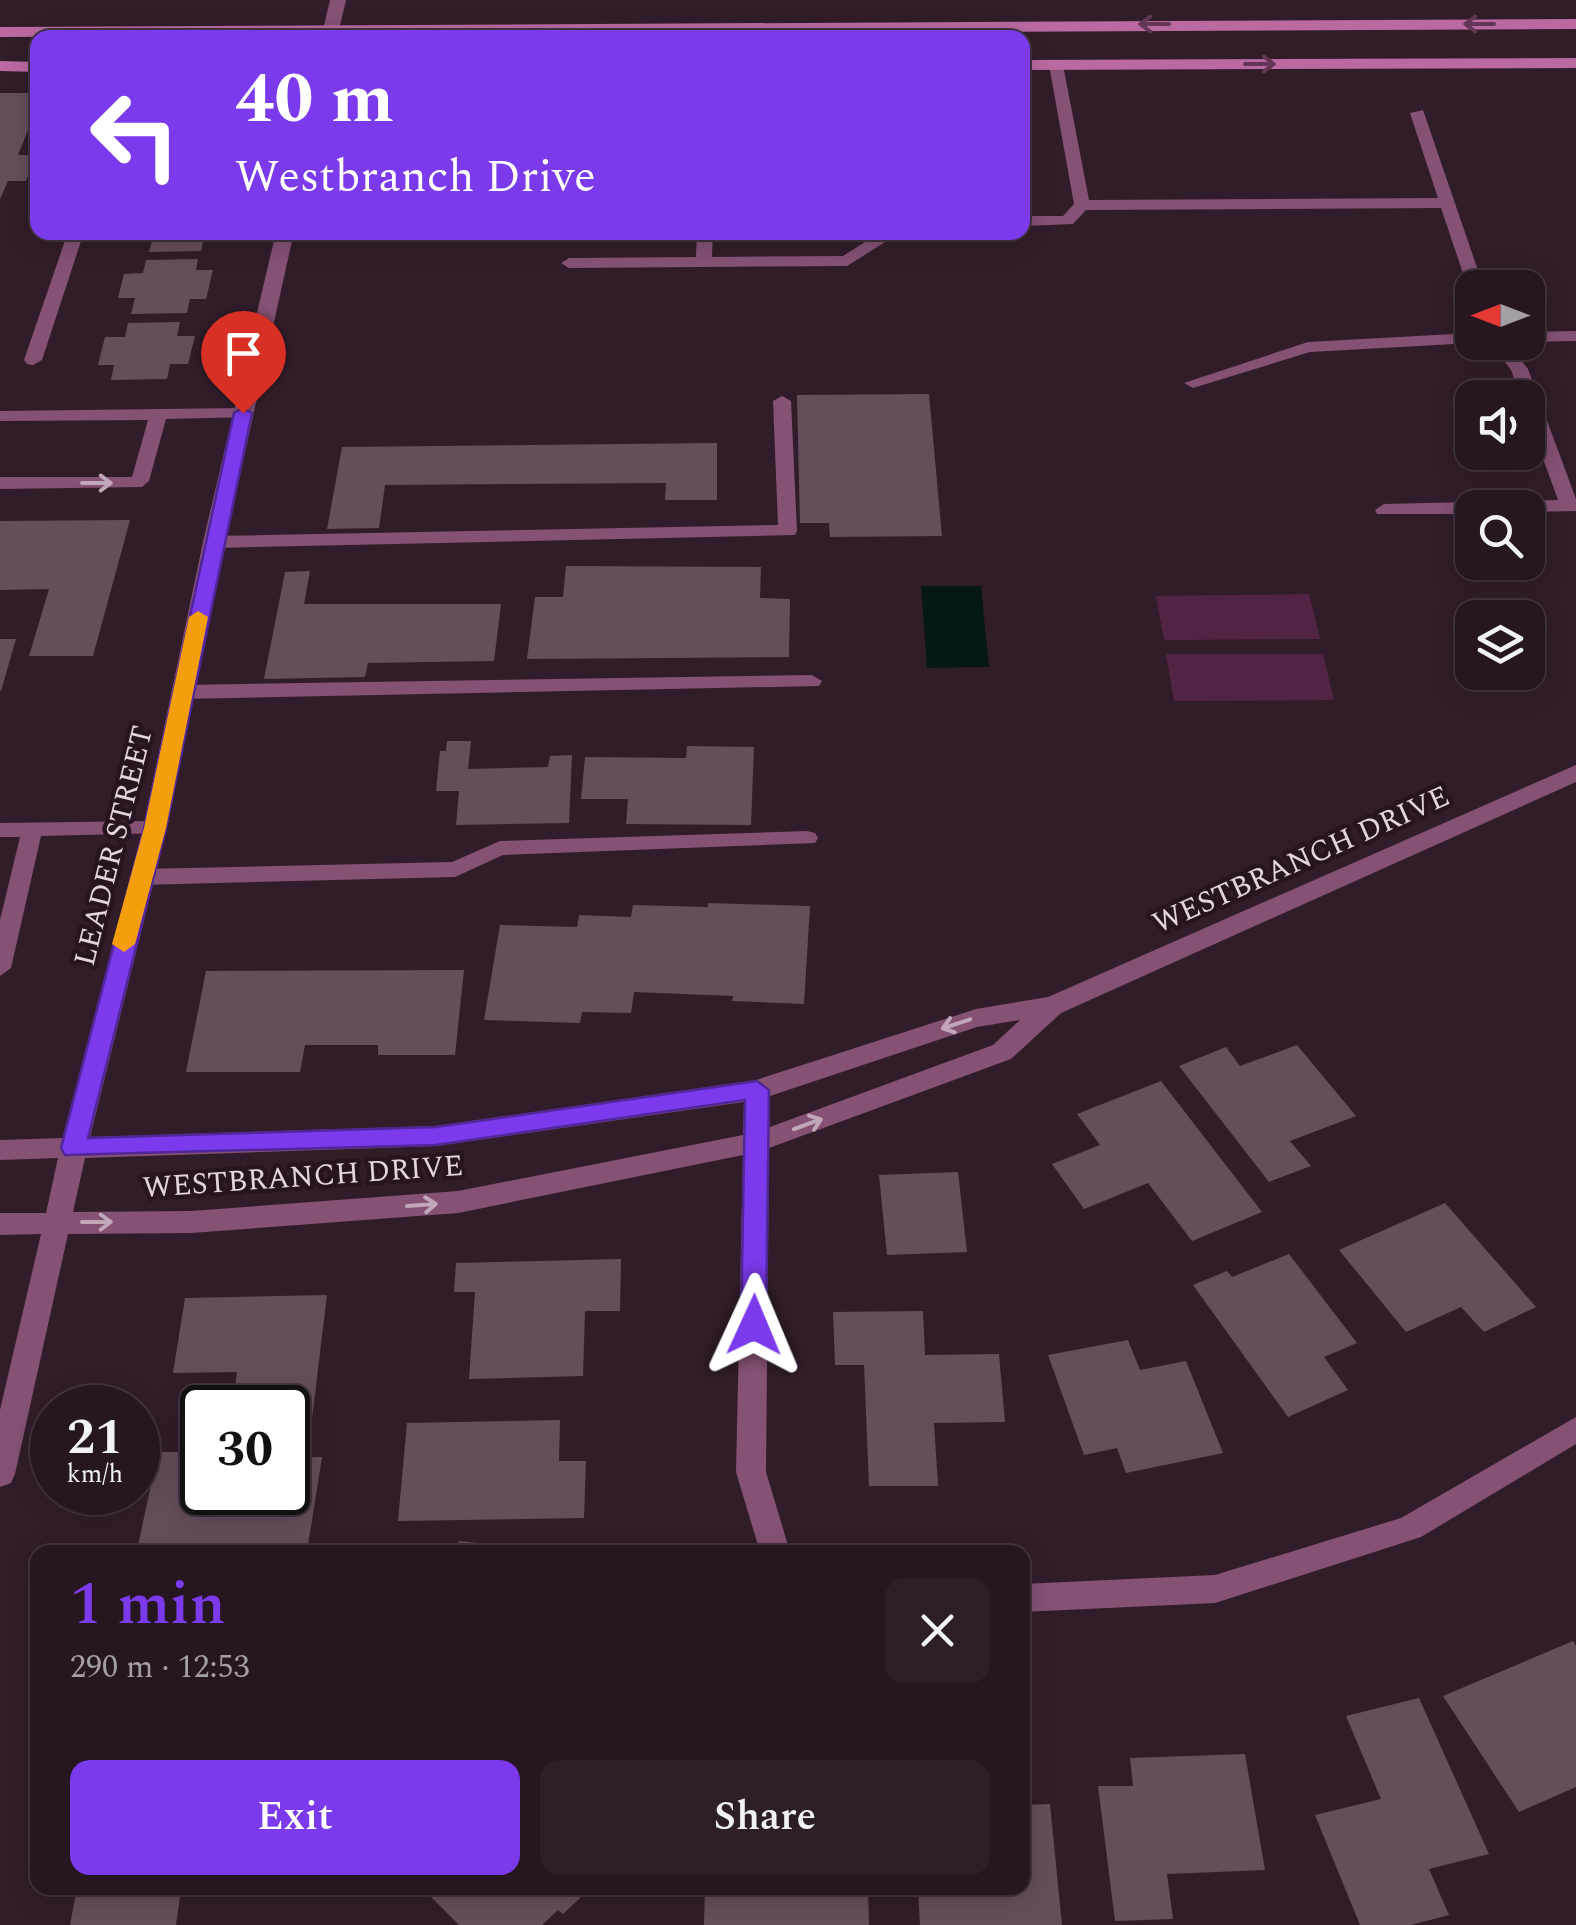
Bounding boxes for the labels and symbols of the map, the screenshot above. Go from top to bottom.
one-way arrow [1138,14,1170,34]
one-way arrow [1463,14,1496,34]
one-way arrow [1242,54,1275,74]
north arrow [1455,270,1545,360]
pin [201,311,286,414]
one-way arrow [80,474,113,492]
street label: LEADER STREET [62,721,166,971]
street label: WESTBRANCH DRIVE [1145,774,1457,946]
one-way arrow [941,1017,973,1035]
one-way arrow [792,1113,822,1131]
street label: WESTBRANCH DRIVE [141,1143,465,1211]
one-way arrow [405,1195,437,1214]
one-way arrow [80,1212,113,1232]
position arrow [702,1273,806,1377]
speed limit sign: 30 [180,1385,310,1515]

